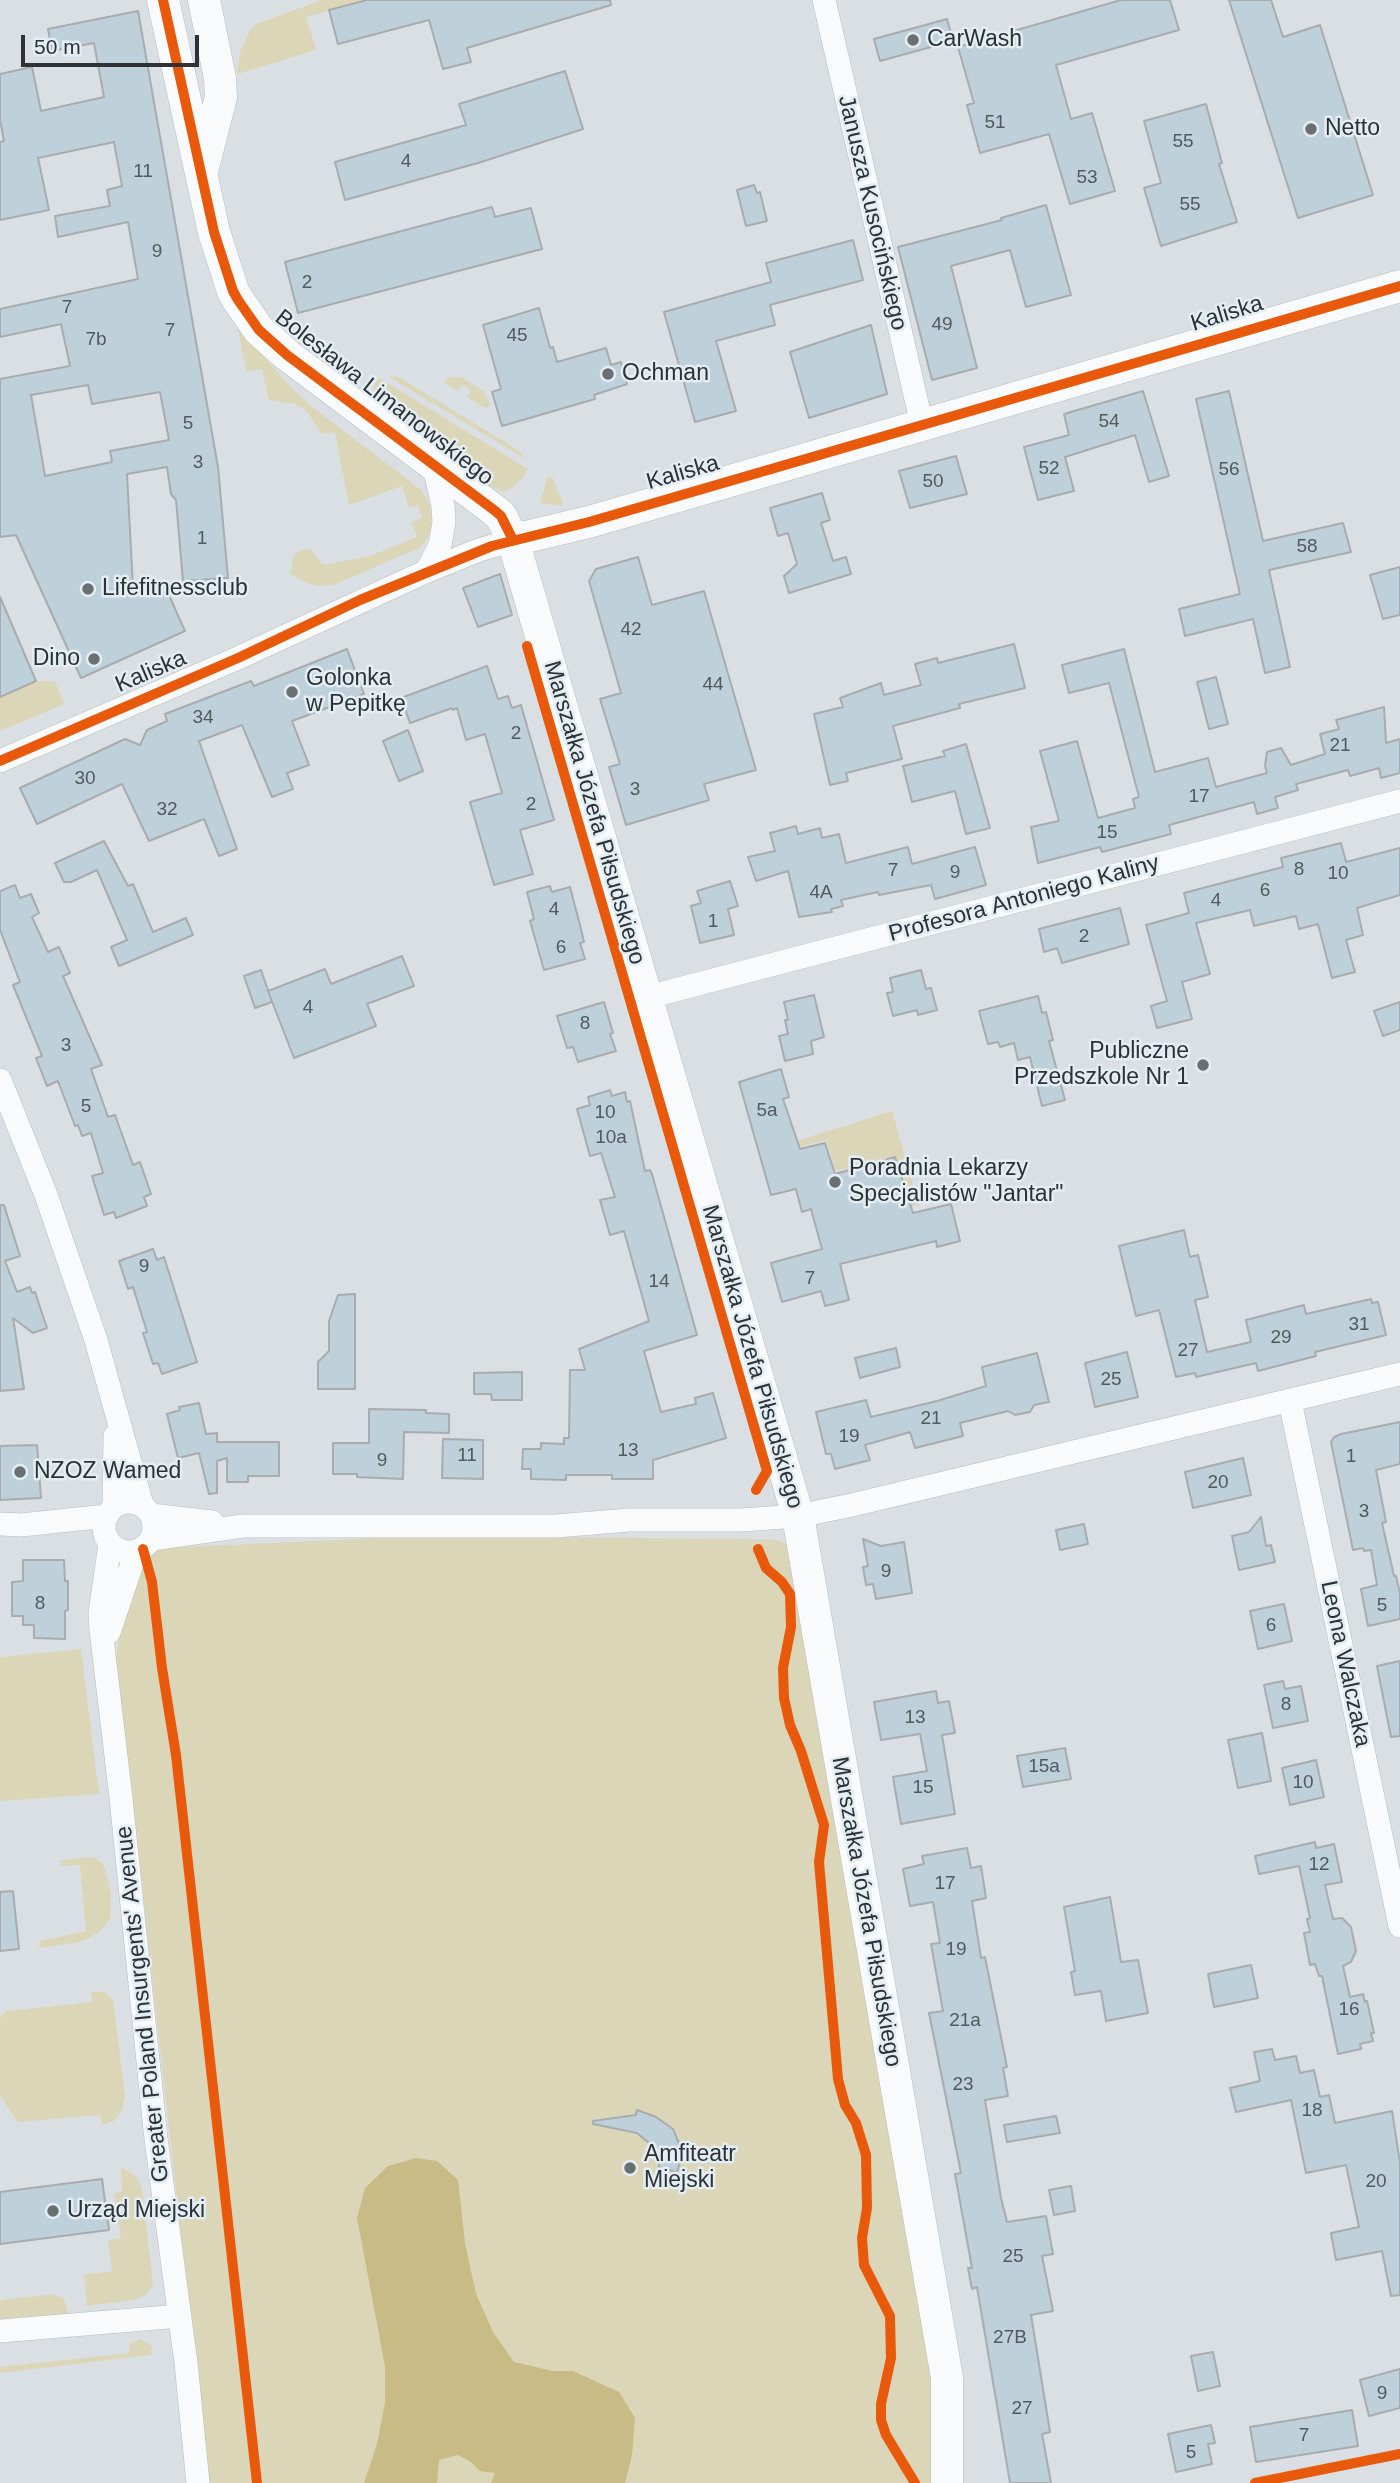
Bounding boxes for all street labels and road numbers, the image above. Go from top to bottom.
street label: Janusza Kusocińskiego [832,93,912,333]
street label: Kaliska [1188,290,1266,338]
street label: Bolesława Limanowskiego [269,304,499,492]
street label: Kaliska [644,450,722,496]
street label: Kaliska [111,645,191,699]
street label: Marszałka Józefa Piłsudskiego [537,658,651,968]
street label: Profesora Antoniego Kaliny [886,850,1162,948]
street label: Marszałka Józefa Piłsudskiego [695,1202,809,1512]
street label: Leona Walczaka [1314,1578,1376,1750]
street label: Marszałka Józefa Piłsudskiego [825,1755,907,2069]
street label: Greater Poland Insurgents' Avenue [111,1824,175,2184]

